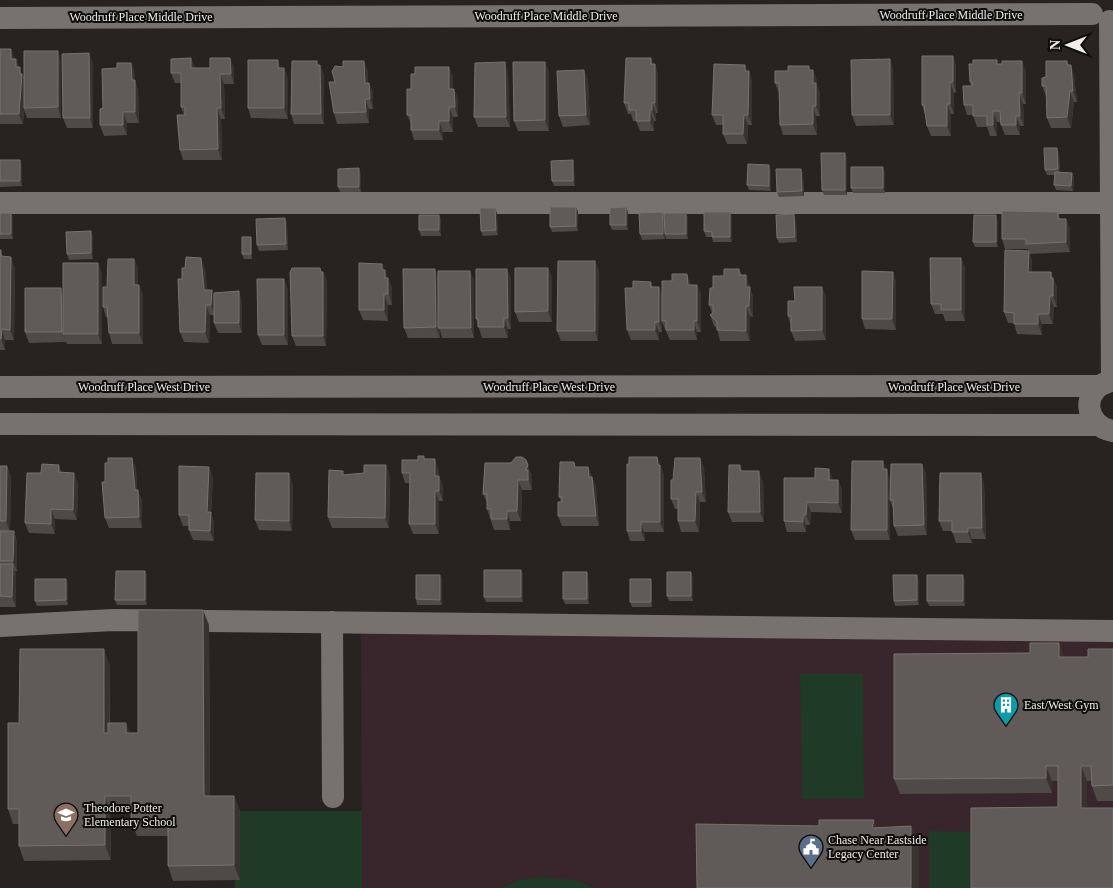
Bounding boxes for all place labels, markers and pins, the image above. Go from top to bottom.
building icon: East/West Gym [993,692,1019,726]
place label: East/West Gym [1024,698,1099,712]
place label: Theodore Potter Elementary School [84,801,176,829]
school or university icon: Theodore Potter Elementary School [53,802,79,836]
place label: Chase Near Eastside Legacy Center [828,833,927,861]
public building icon: Chase Near Eastside Legacy Center [798,834,824,868]

